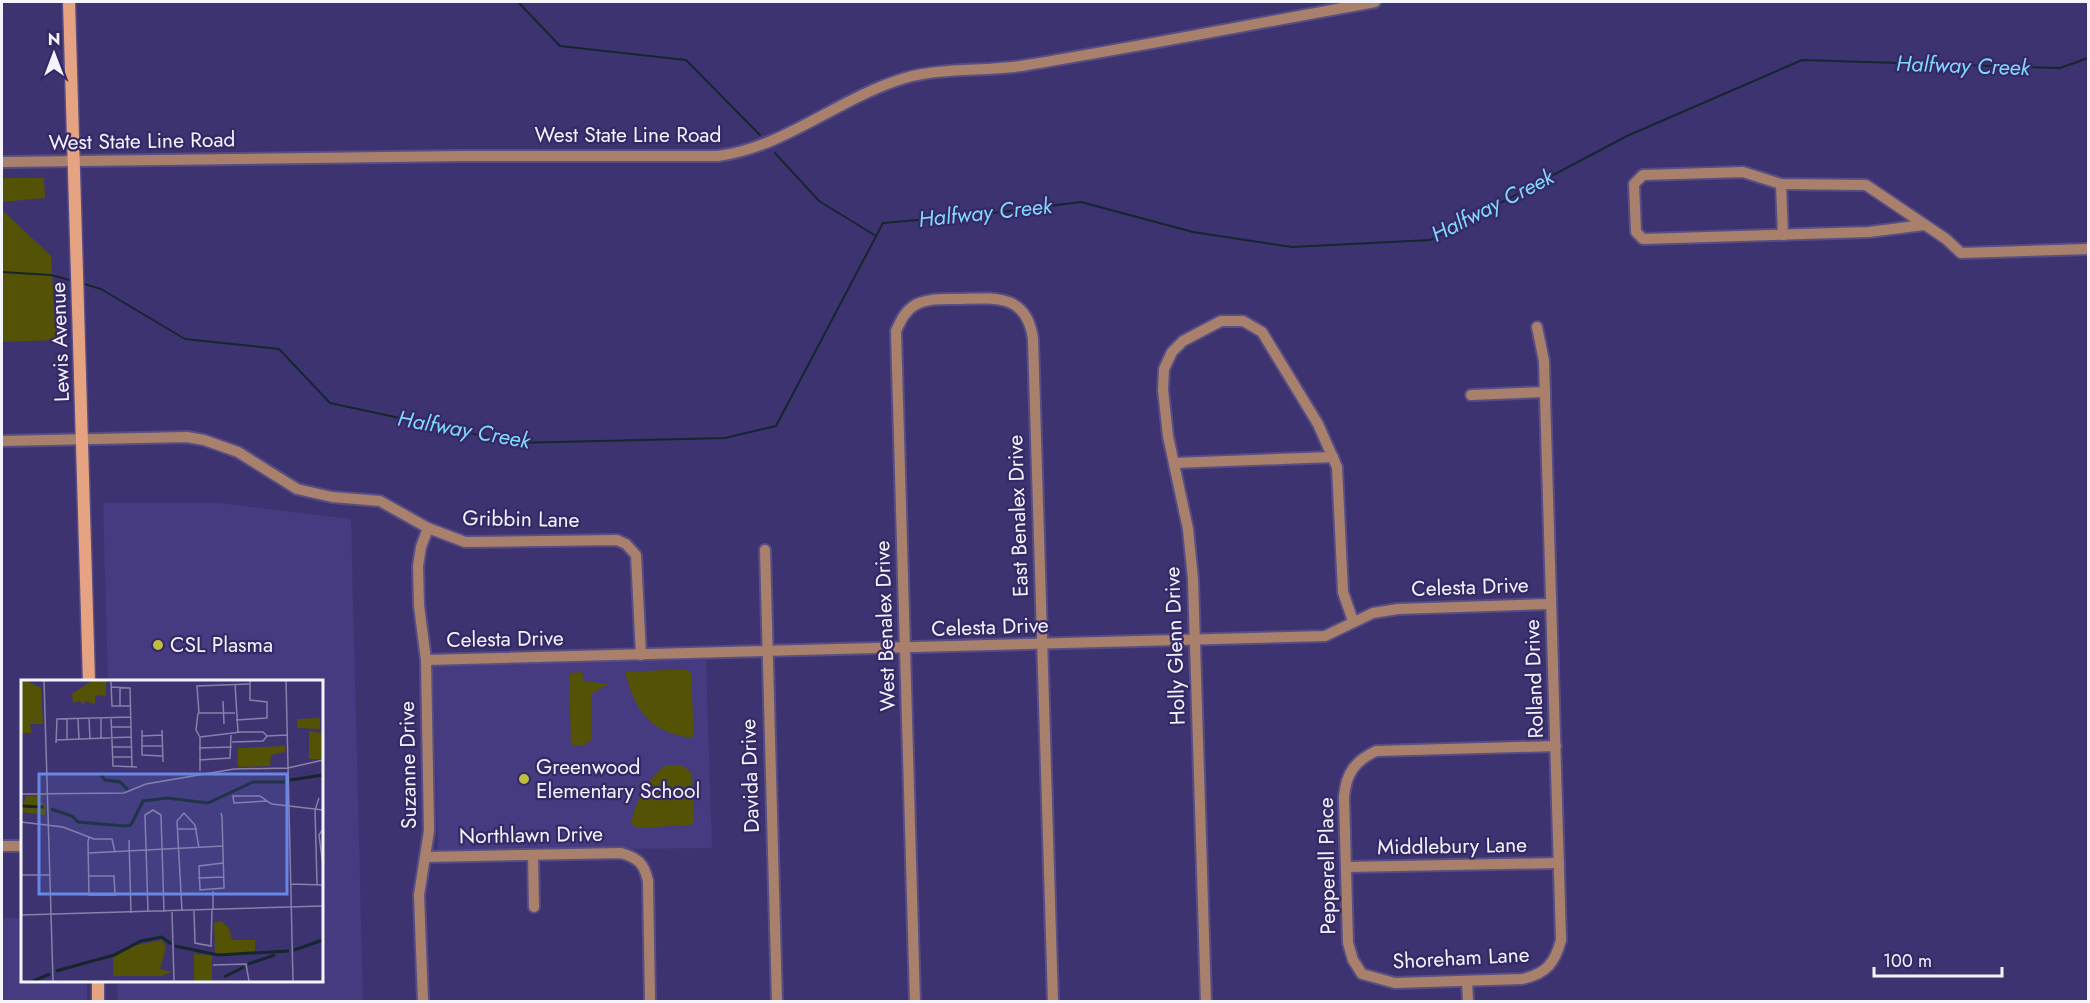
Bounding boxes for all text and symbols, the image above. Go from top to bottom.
north arrow [24,24,84,84]
text: N [48,28,60,51]
water label: Halfway Creek [1895,47,2032,83]
street label: West State Line Road [535,120,721,150]
street label: West State Line Road [48,124,236,158]
water label: Halfway Creek [1425,160,1560,250]
water label: Halfway Creek [917,189,1055,235]
street label: Lewis Avenue [43,281,77,402]
water label: Halfway Creek [395,402,534,457]
street label: East Benalex Drive [1000,434,1036,598]
street label: Gribbin Lane [462,503,580,535]
street label: West Benalex Drive [867,540,903,712]
street label: Holly Glenn Drive [1157,566,1193,726]
street label: Celesta Drive [1411,570,1529,604]
street label: Celesta Drive [931,610,1049,644]
street label: Rolland Drive [1517,619,1551,739]
street label: Celesta Drive [446,623,564,655]
place label: CSL Plasma [170,630,273,660]
marker: CSL Plasma [151,638,165,652]
inset map [21,680,322,982]
street label: Suzanne Drive [392,700,424,829]
street label: Davida Drive [733,718,767,834]
place label: Greenwood Elementary School [536,752,700,806]
marker: Greenwood Elementary School [517,772,531,786]
street label: Pepperell Place [1311,797,1343,935]
street label: Northlawn Drive [459,819,603,851]
street label: Middlebury Lane [1377,830,1527,862]
street label: Shoreham Lane [1392,939,1530,977]
scale bar [1874,940,2002,978]
text: 100 m [1883,948,1932,974]

